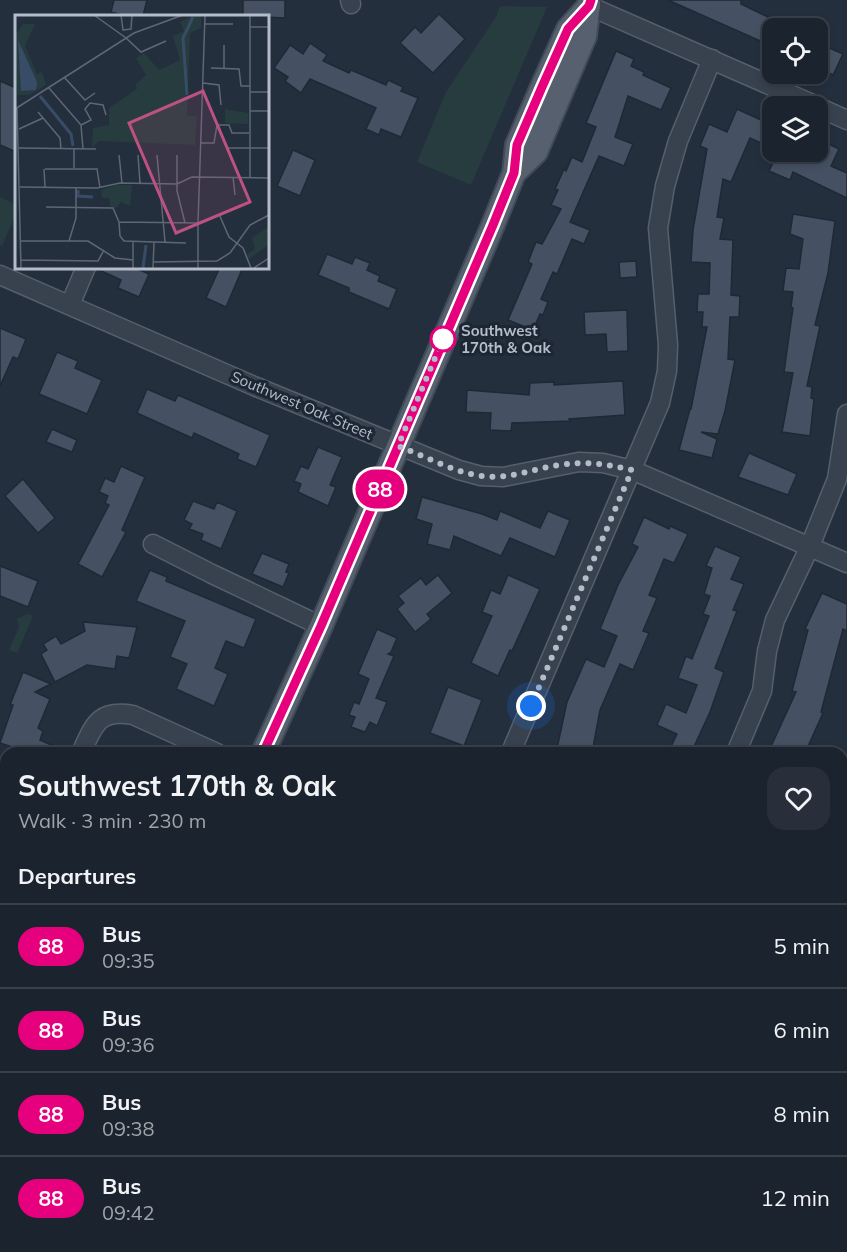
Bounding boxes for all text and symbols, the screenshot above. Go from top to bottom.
inset map [15,15,268,268]
map controls [762,18,828,162]
button: locate [762,18,828,84]
button: layers [762,96,828,162]
place label: Southwest 170th & Oak [461,321,551,357]
marker: Southwest 170th & Oak [430,326,456,352]
street label: Southwest Oak Street [228,367,376,443]
line badge: 88 [353,470,407,508]
text: 88 [367,476,393,502]
your location [516,691,546,721]
button: heart [767,767,830,830]
text: Southwest 170th & Oak [18,768,336,803]
text: Walk · 3 min · 230 m [18,808,206,833]
text: Departures [18,862,136,890]
text: Bus [102,920,141,948]
text: 5 min [774,932,830,960]
text: 88 [38,933,64,959]
text: 09:35 [102,948,155,973]
text: Bus [102,1004,141,1032]
text: 6 min [774,1016,830,1044]
text: 88 [38,1017,64,1043]
text: 09:36 [102,1032,155,1057]
text: Bus [102,1088,141,1116]
text: 8 min [774,1100,830,1128]
text: 88 [38,1101,64,1127]
text: 09:38 [102,1116,155,1141]
text: Bus [102,1172,141,1200]
text: 12 min [760,1184,830,1212]
text: 88 [38,1185,64,1211]
text: 09:42 [102,1200,155,1225]

